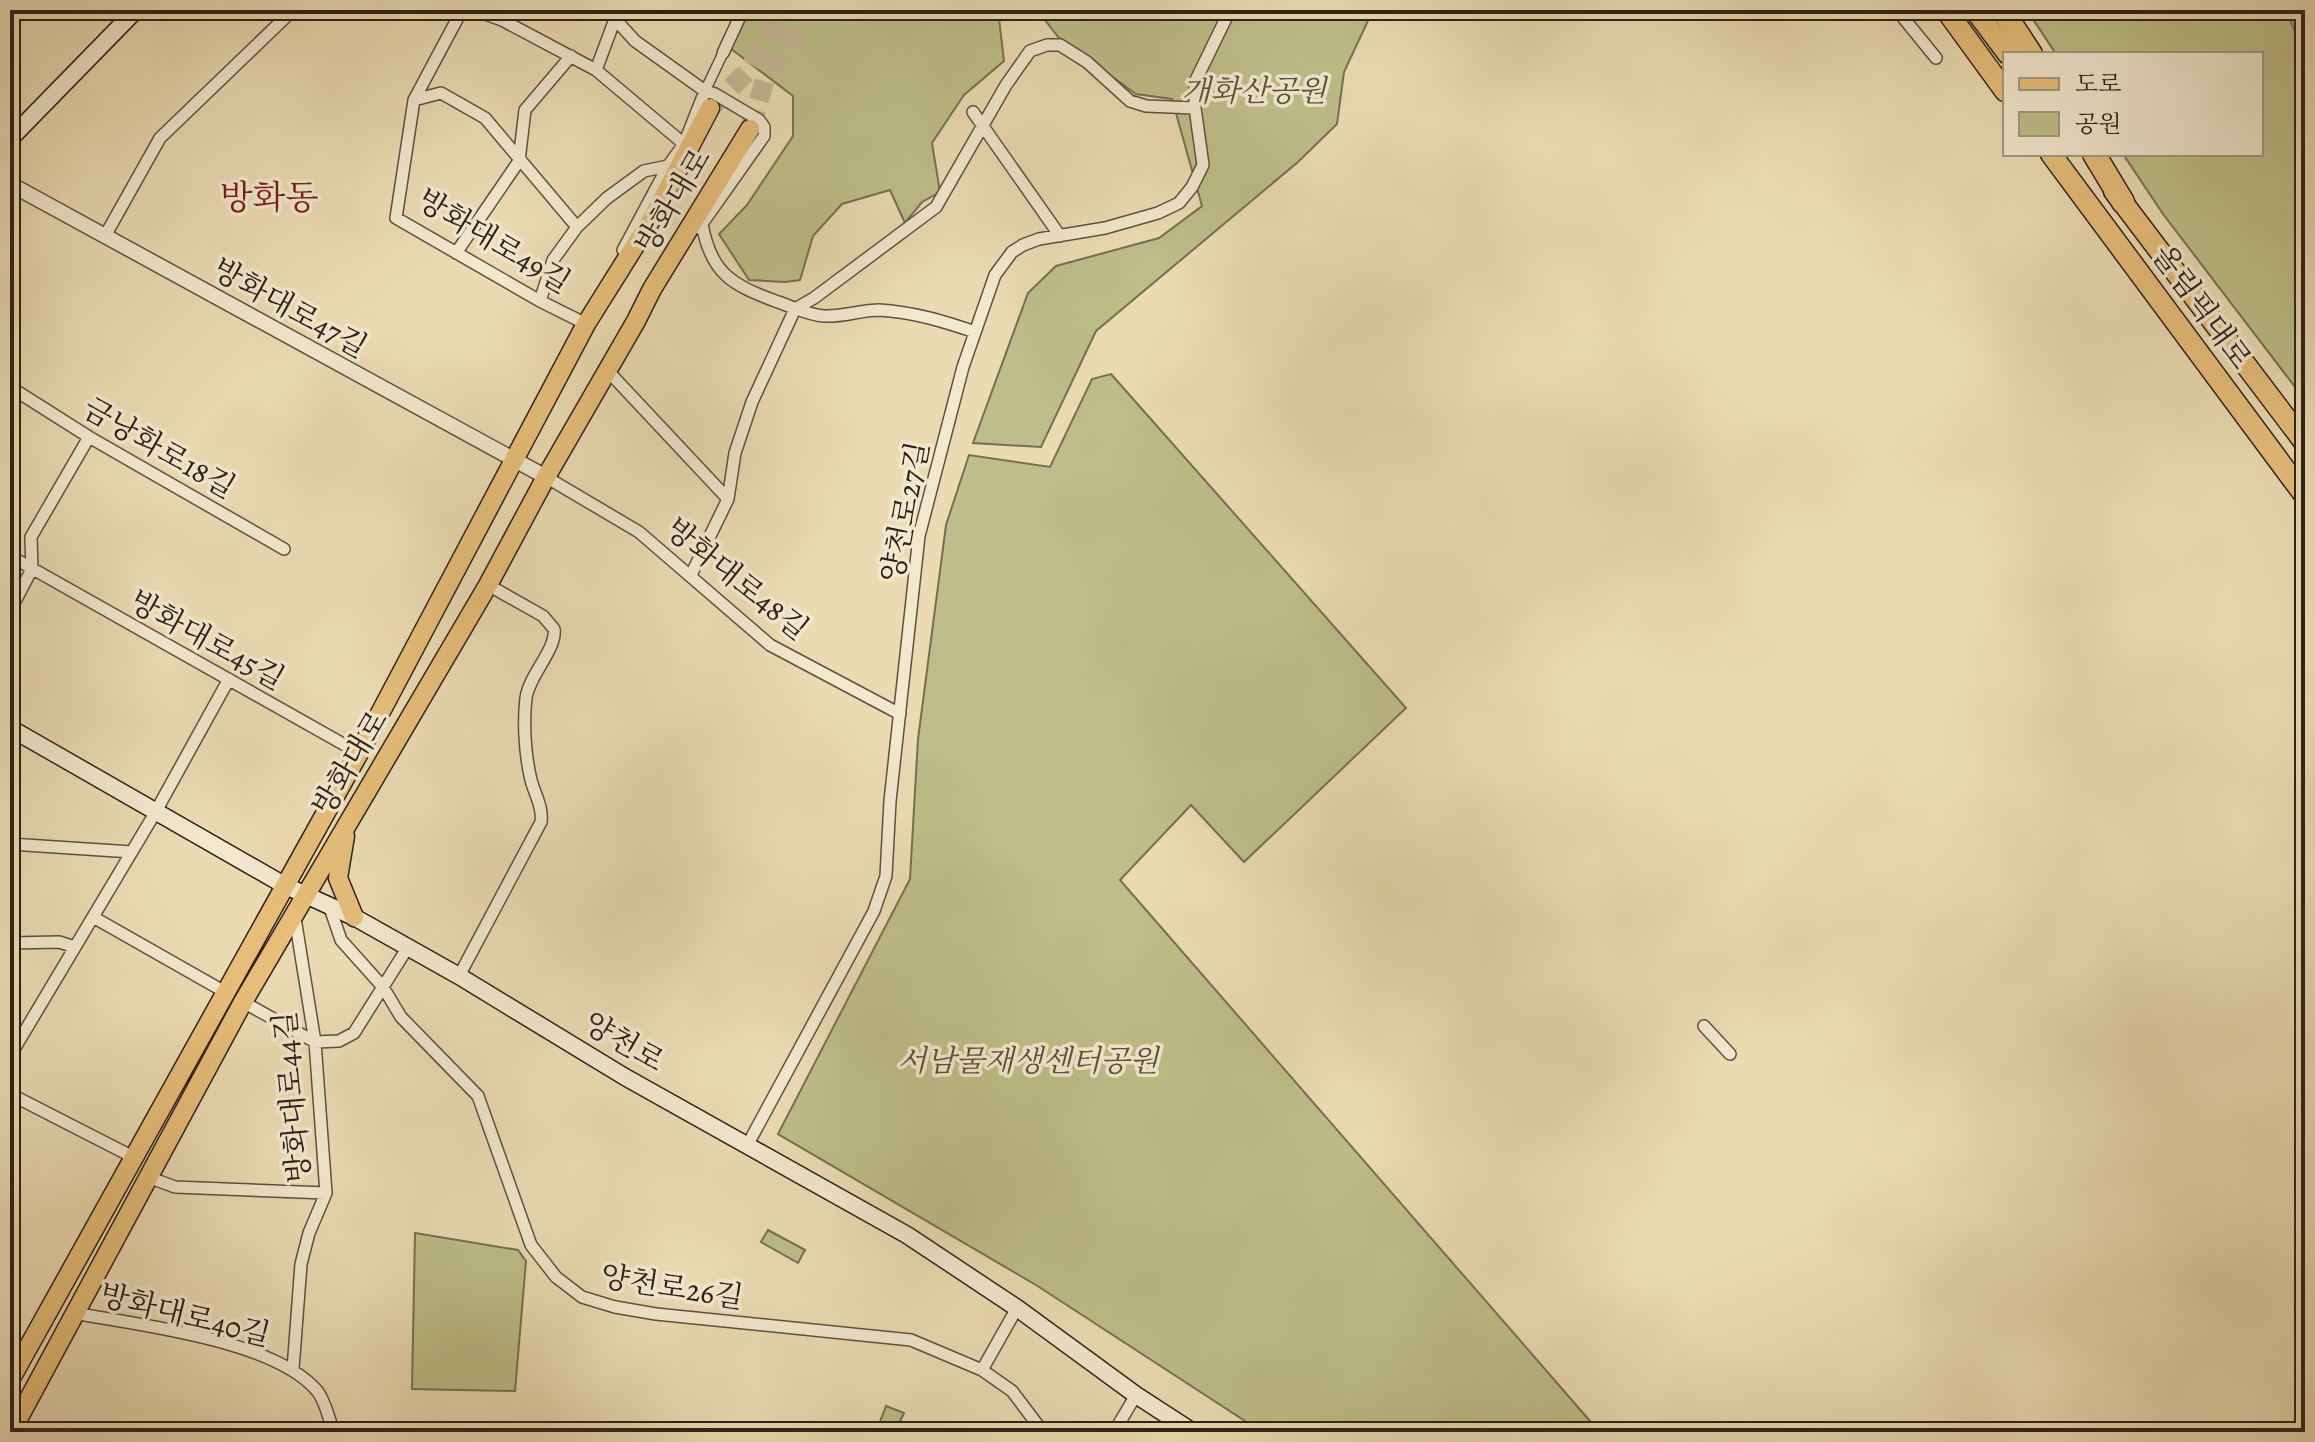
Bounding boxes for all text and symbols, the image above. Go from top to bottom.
legend [2003,52,2263,156]
text: 도로 [2075,68,2121,100]
park label: 개화산공원 [1182,71,1328,111]
text: 공원 [2075,108,2121,140]
street label: 방화대로 [626,141,720,261]
district label: 방화동 [220,174,318,221]
street label: 방화대로49길 [410,180,578,302]
street label: 올림픽대로 [2143,237,2261,377]
street label: 방화대로47길 [205,249,375,367]
street label: 금낭화로18길 [76,388,242,508]
street label: 양천로27길 [872,438,938,586]
street label: 방화대로48길 [657,509,817,649]
street label: 방화대로45길 [122,581,292,699]
street label: 방화대로 [303,703,397,823]
street label: 양천로 [576,1003,672,1081]
street label: 방화대로44길 [265,1010,319,1184]
park label: 서남물재생센터공원 [898,1041,1160,1081]
street label: 양천로26길 [598,1256,746,1318]
street label: 방화대로40길 [96,1274,274,1356]

